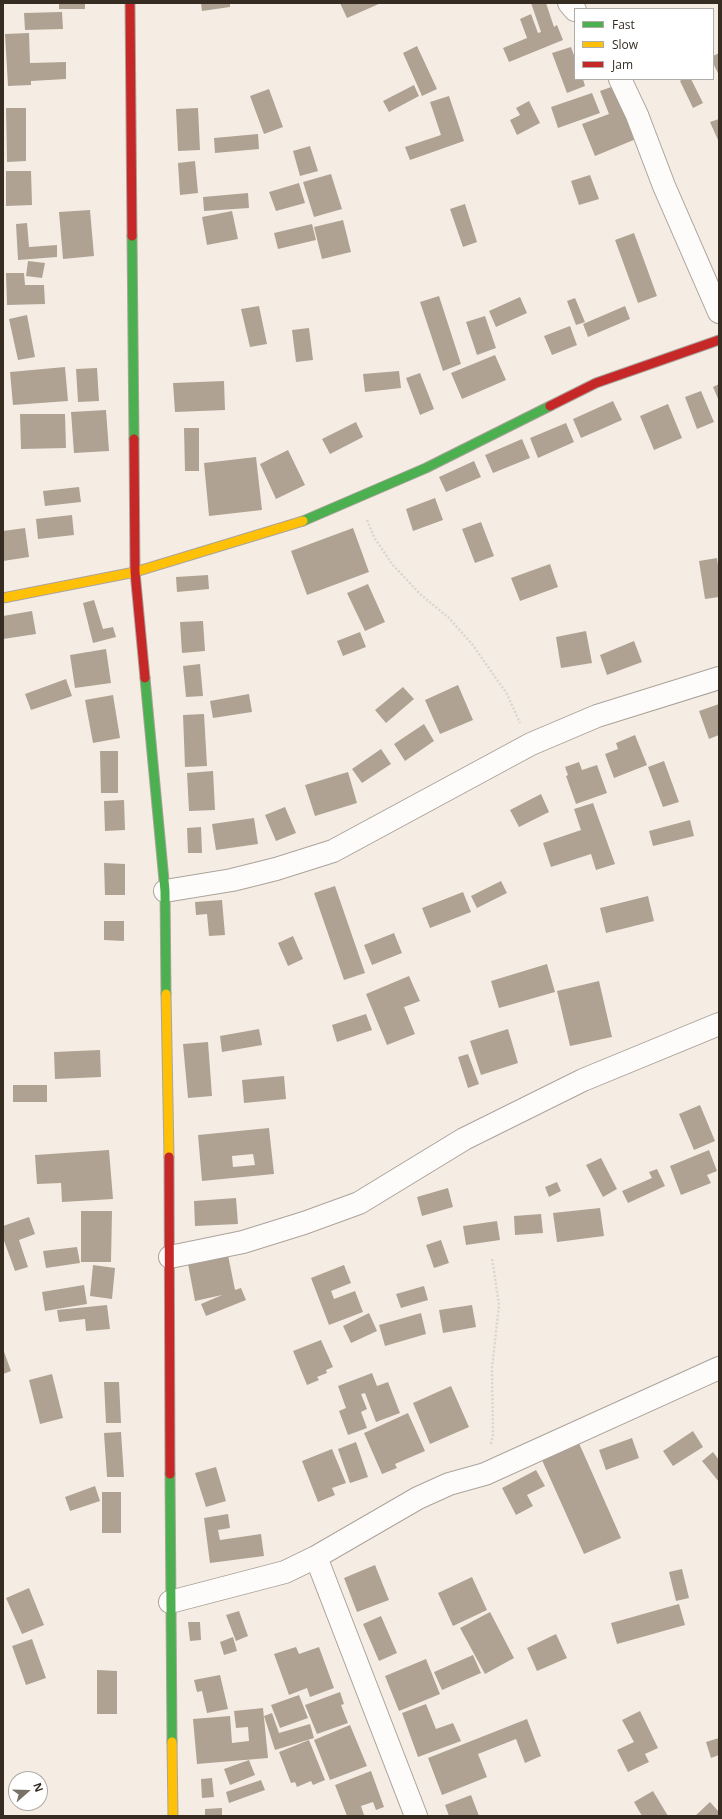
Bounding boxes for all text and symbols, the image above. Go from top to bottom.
legend [574,8,714,80]
text: Fast [612,16,635,33]
text: Slow [612,36,638,53]
text: Jam [612,56,633,73]
north arrow [8,1771,48,1811]
text: N [30,1780,47,1794]

